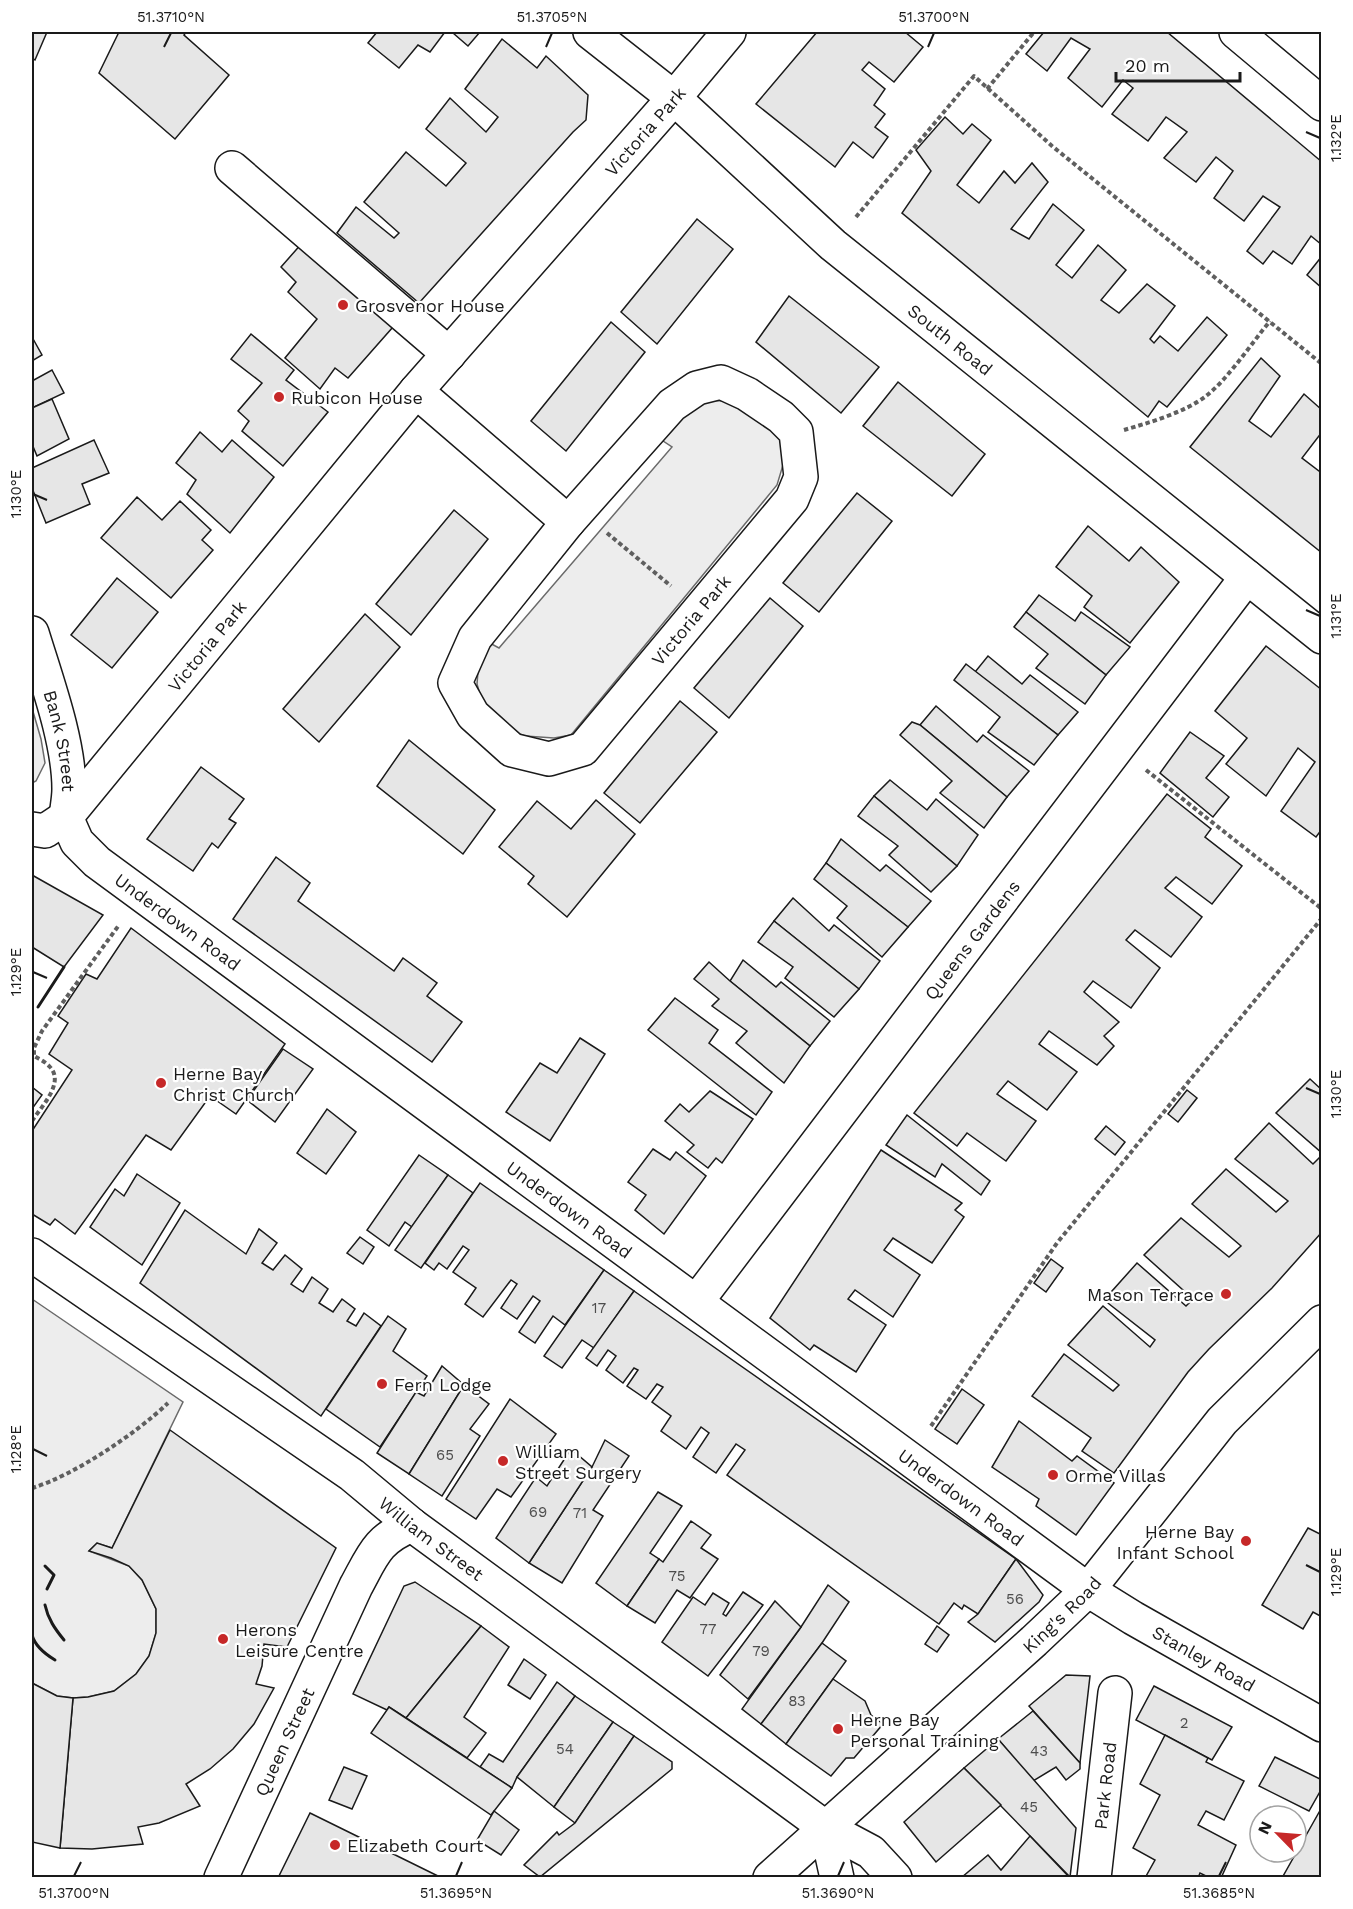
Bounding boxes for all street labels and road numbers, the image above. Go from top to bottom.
street label: Victoria Park [600,82,690,180]
street label: South Road [904,299,997,379]
street label: Victoria Park [647,570,735,670]
street label: Victoria Park [163,596,250,696]
street label: Bank Street [40,687,80,792]
street label: Underdown Road [111,868,245,975]
street label: Queens Gardens [919,875,1024,1003]
street label: Underdown Road [503,1156,637,1262]
street label: Underdown Road [894,1444,1028,1550]
street label: William Street [375,1492,488,1585]
street label: King's Road [1018,1572,1105,1657]
street label: Stanley Road [1149,1621,1259,1696]
street label: Queen Street [250,1684,318,1799]
street label: Park Road [1089,1740,1120,1831]

